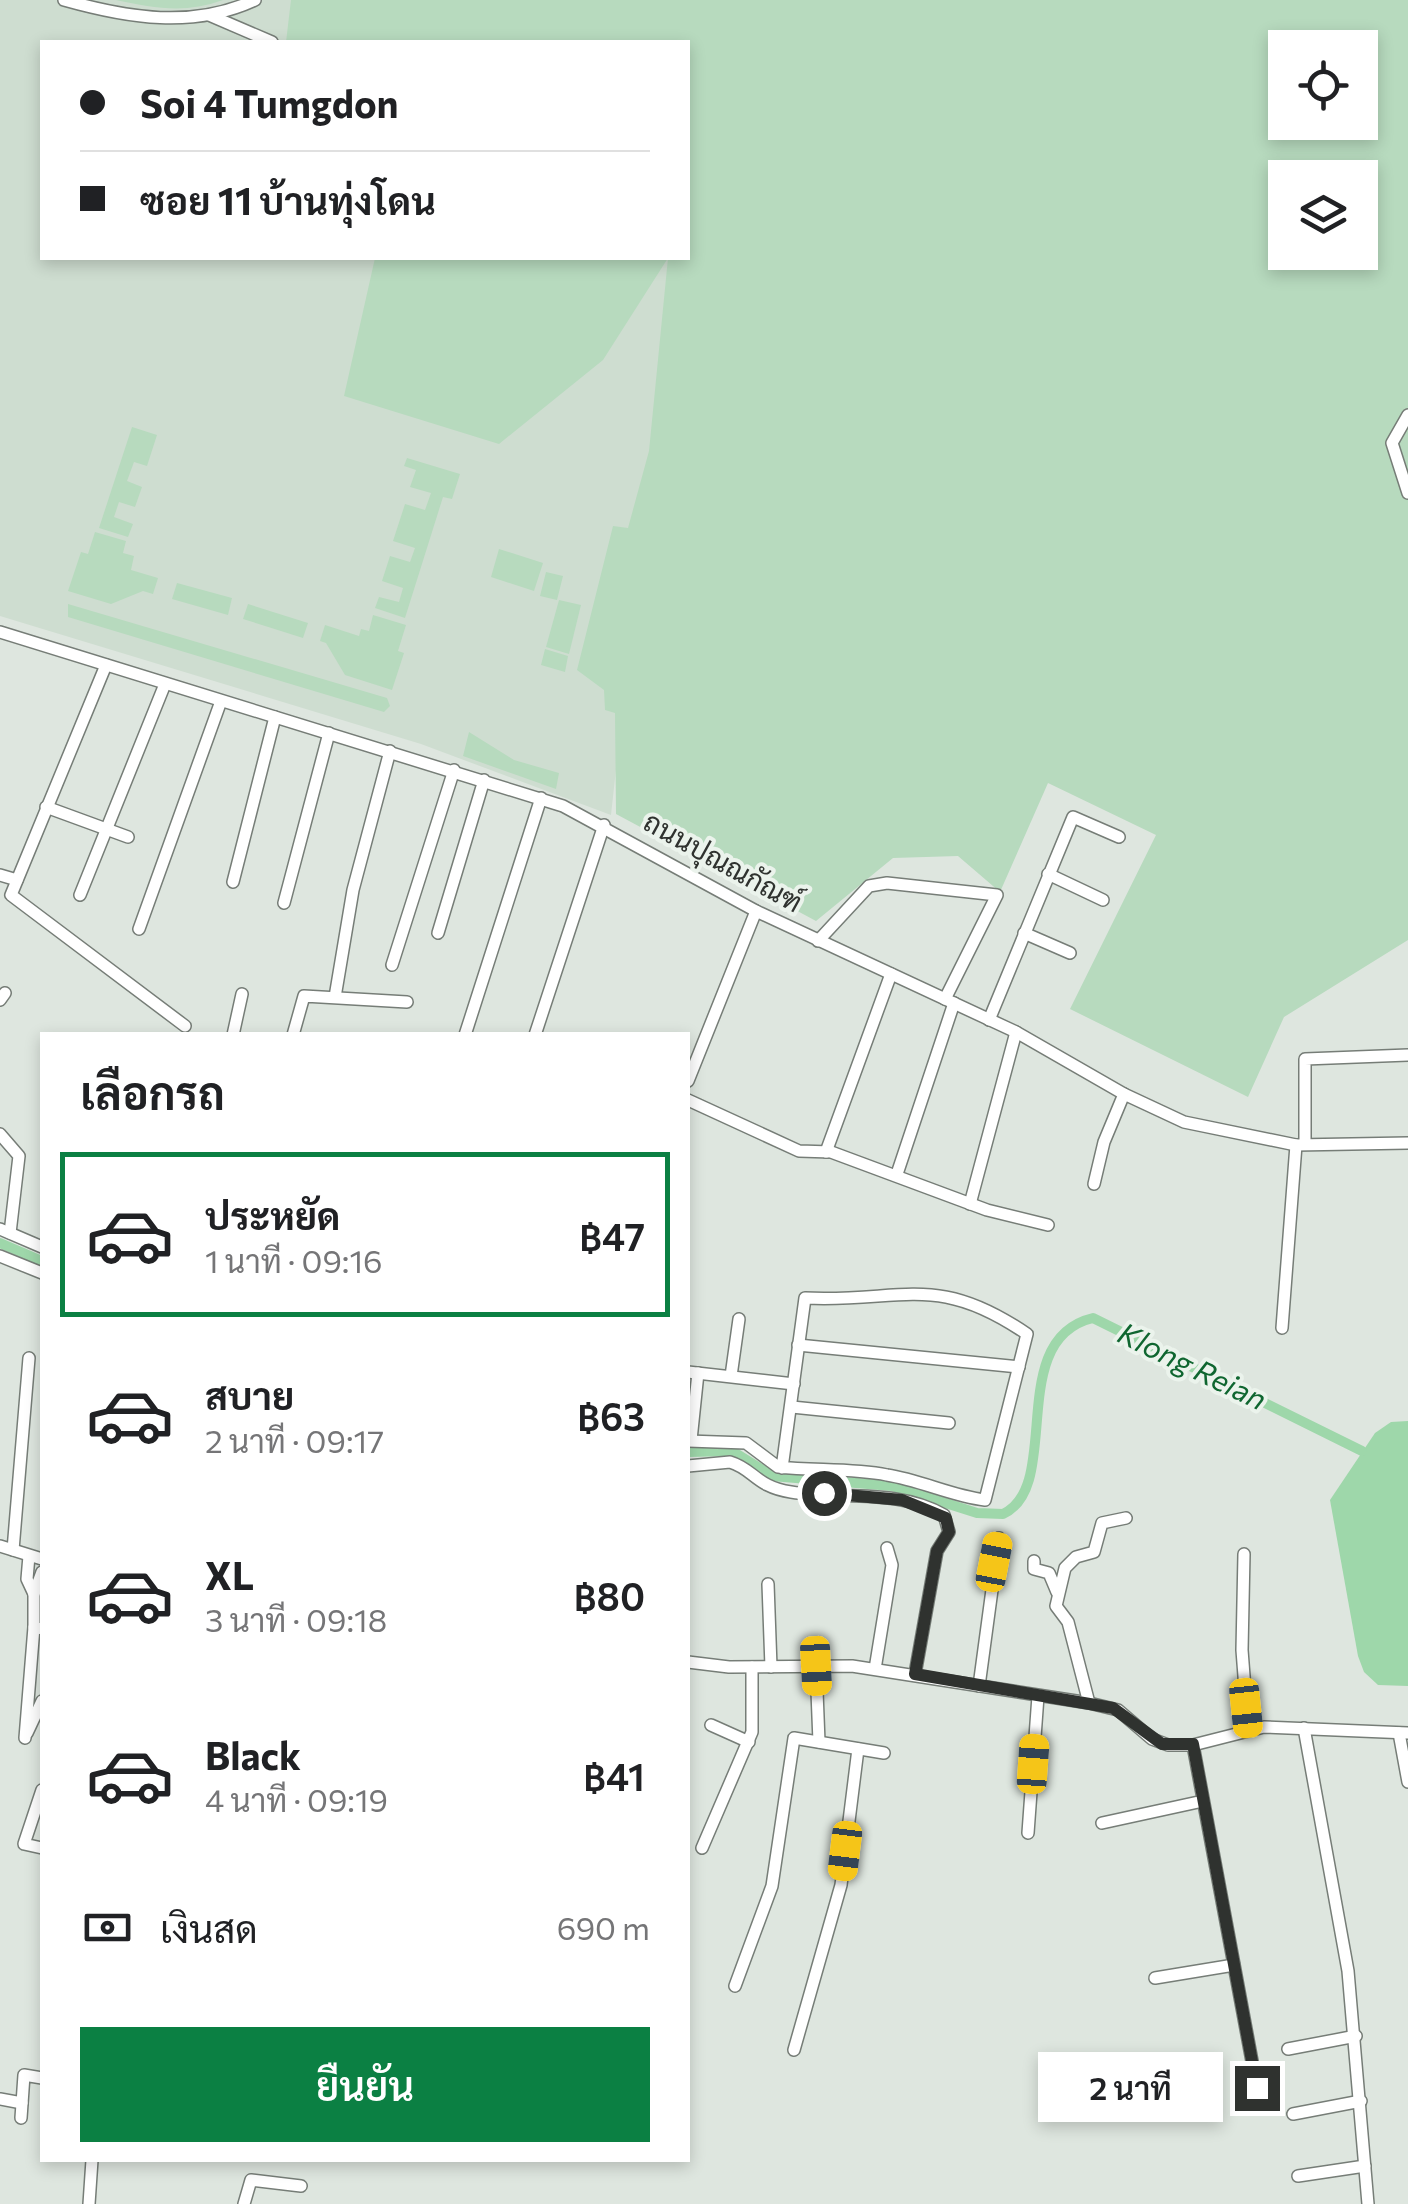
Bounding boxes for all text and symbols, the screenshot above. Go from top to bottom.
map controls [1268,30,1378,270]
button: locate [1268,30,1378,140]
text: Soi 4 Tumgdon [140,79,399,126]
button: layers [1268,160,1378,270]
text: ซอย 11 บ้านทุ่งโดน [140,176,436,223]
street label: ถนนปุณณกัณฑ์ [636,803,809,922]
text: เลือกรถ [80,1064,225,1119]
icon: car [85,1190,175,1280]
text: ประหยัด [205,1191,340,1238]
text: ฿47 [579,1212,645,1259]
text: 1 นาที · 09:16 [205,1240,383,1280]
water label: Klong Reian [1113,1313,1273,1417]
icon: car [85,1370,175,1460]
text: สบาย [205,1371,294,1418]
text: ฿63 [577,1392,645,1439]
text: 2 นาที · 09:17 [205,1420,384,1460]
route start [802,1471,847,1516]
car [974,1530,1014,1594]
icon: car [85,1550,175,1640]
text: XL [205,1551,254,1598]
text: ฿80 [574,1572,645,1619]
text: 3 นาที · 09:18 [205,1599,387,1639]
car [799,1635,833,1697]
car [1228,1677,1264,1739]
icon: car [85,1730,175,1820]
text: Black [205,1731,301,1778]
car [1016,1733,1050,1795]
text: ฿41 [583,1752,645,1799]
text: 4 นาที · 09:19 [205,1779,388,1819]
car [826,1819,864,1883]
icon: cash [80,1900,135,1955]
text: เงินสด [160,1904,258,1951]
text: 690 m [557,1907,650,1947]
button: ยืนยัน [80,2027,650,2142]
callout: 2 นาที [1037,2053,1222,2123]
route end [1235,2066,1280,2111]
text: 2 นาที [1089,2067,1172,2107]

